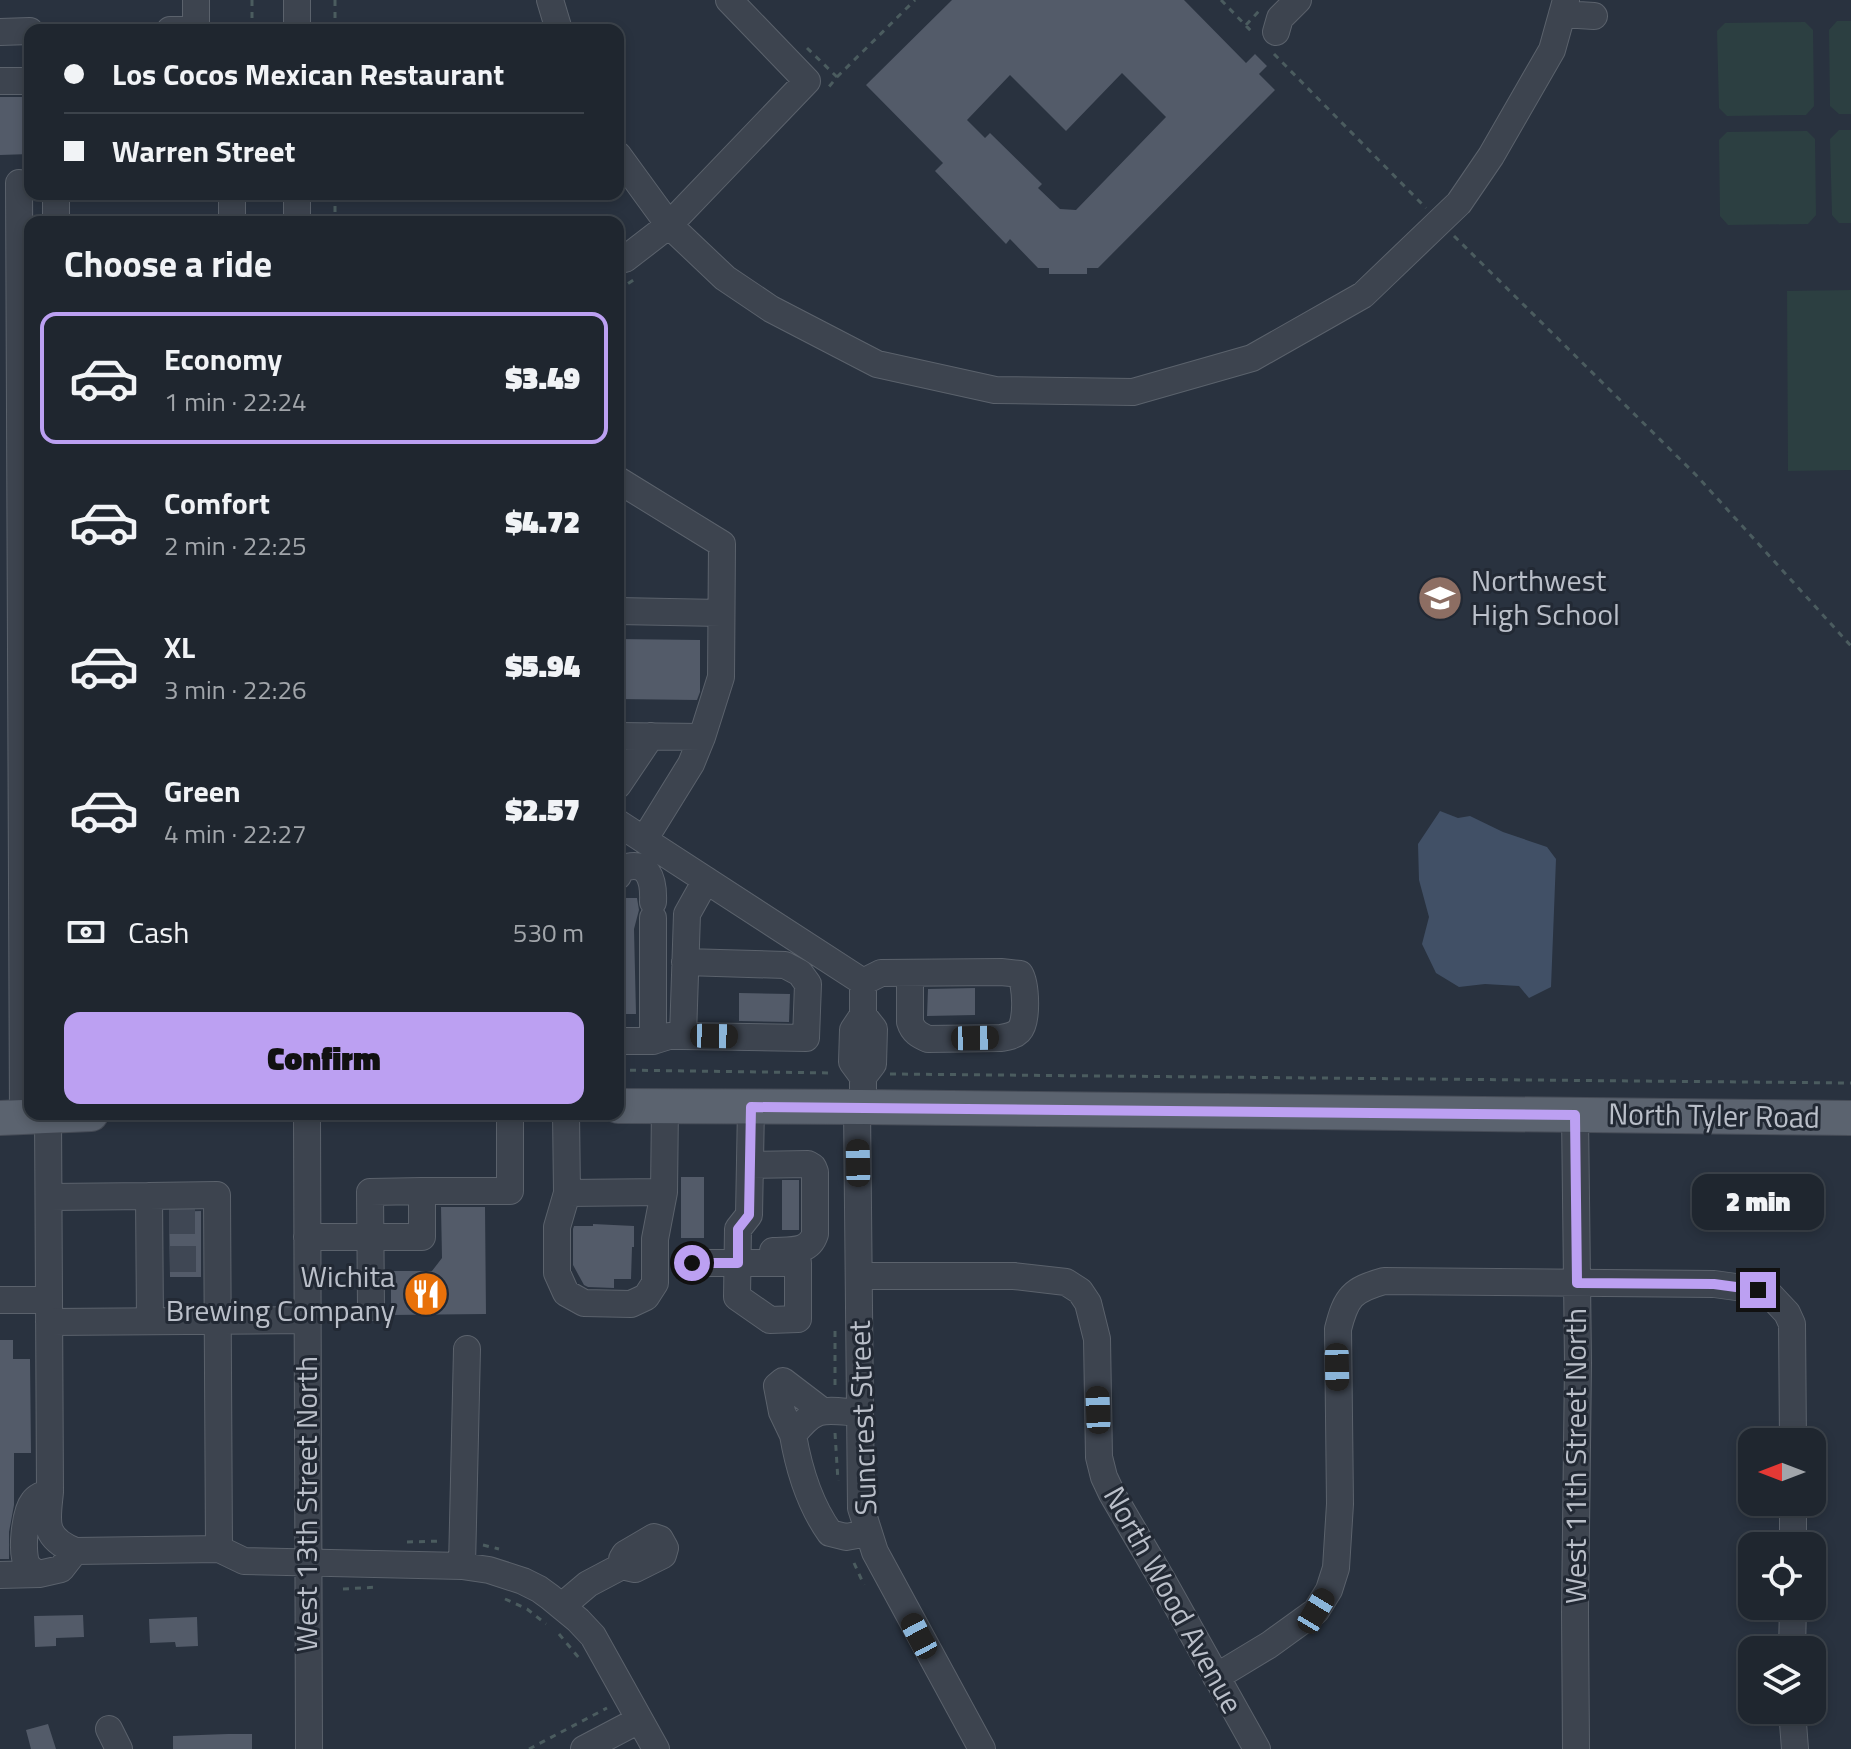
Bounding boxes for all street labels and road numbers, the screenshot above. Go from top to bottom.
street label: North Tyler Road [1608,1090,1820,1140]
street label: West 11th Street North [1552,1308,1598,1604]
street label: Suncrest Street [836,1319,888,1516]
street label: West 13th Street North [283,1356,329,1652]
street label: North Wood Avenue [1092,1477,1255,1722]

